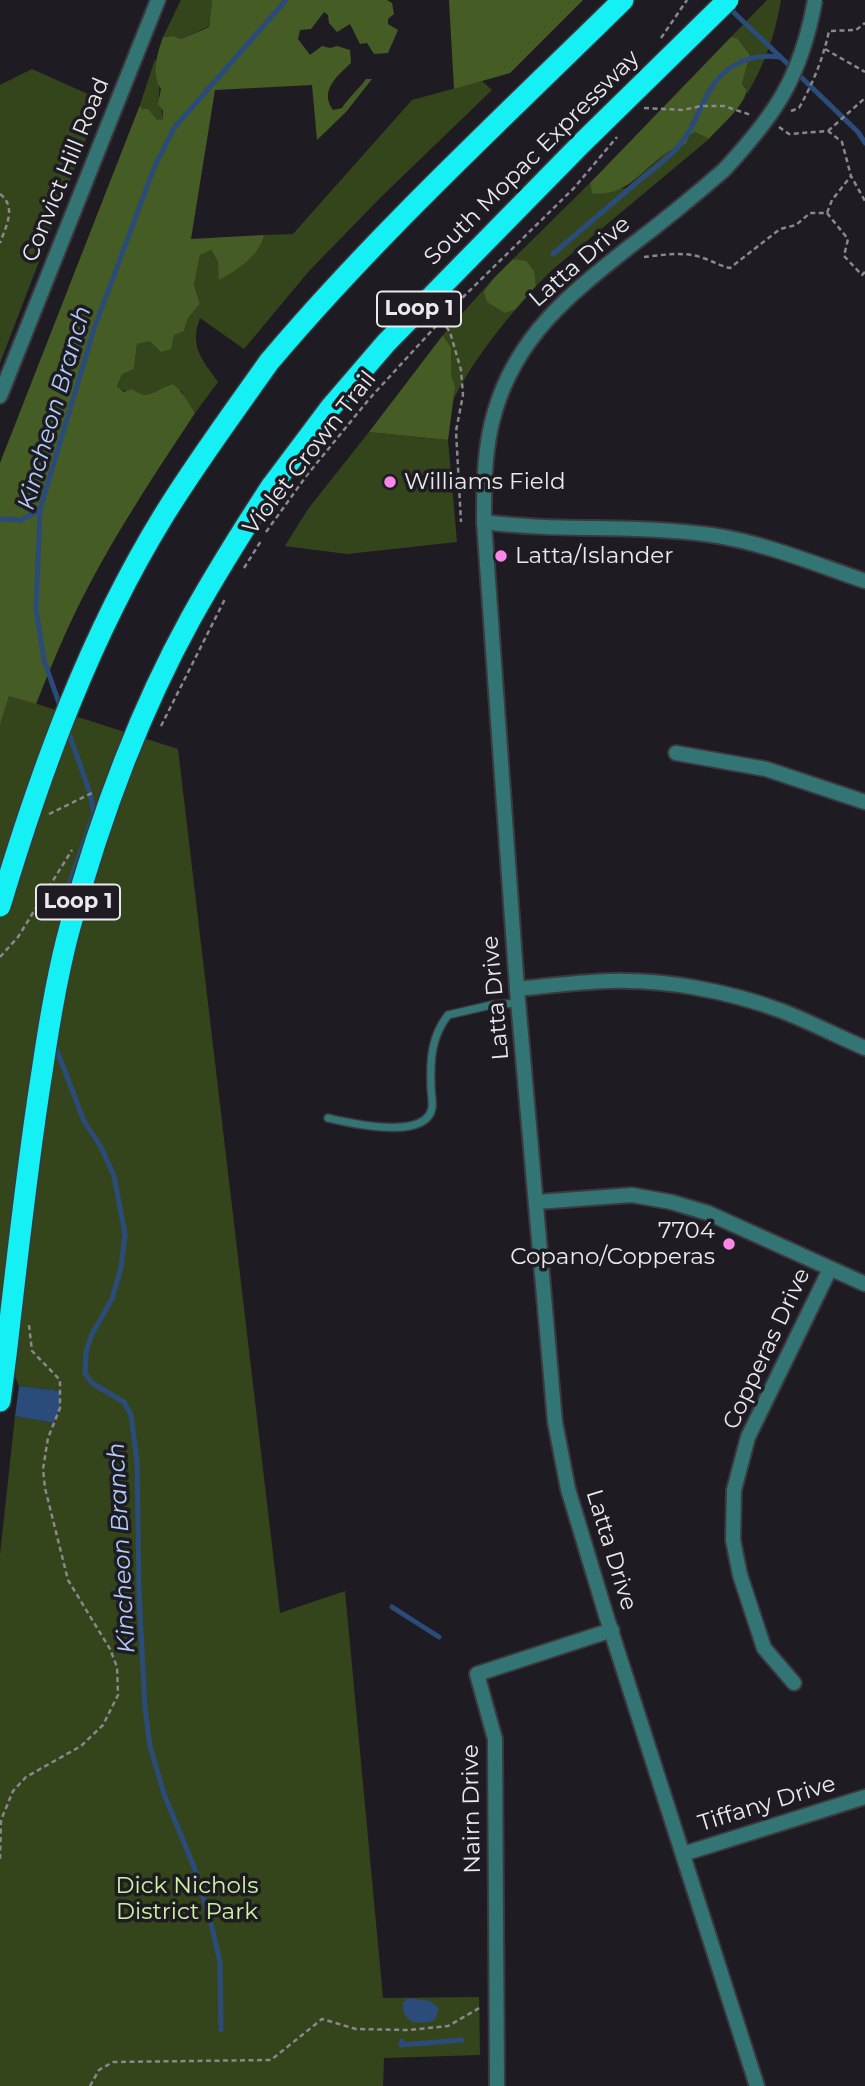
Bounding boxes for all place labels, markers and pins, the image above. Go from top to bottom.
place label: Williams Field [404,468,566,496]
marker: Williams Field [382,474,398,490]
place label: Latta/Islander [515,542,673,570]
marker: Latta/Islander [493,548,509,564]
place label: 7704 Copano/Copperas [510,1217,715,1271]
marker: 7704 Copano/Copperas [721,1236,737,1252]

